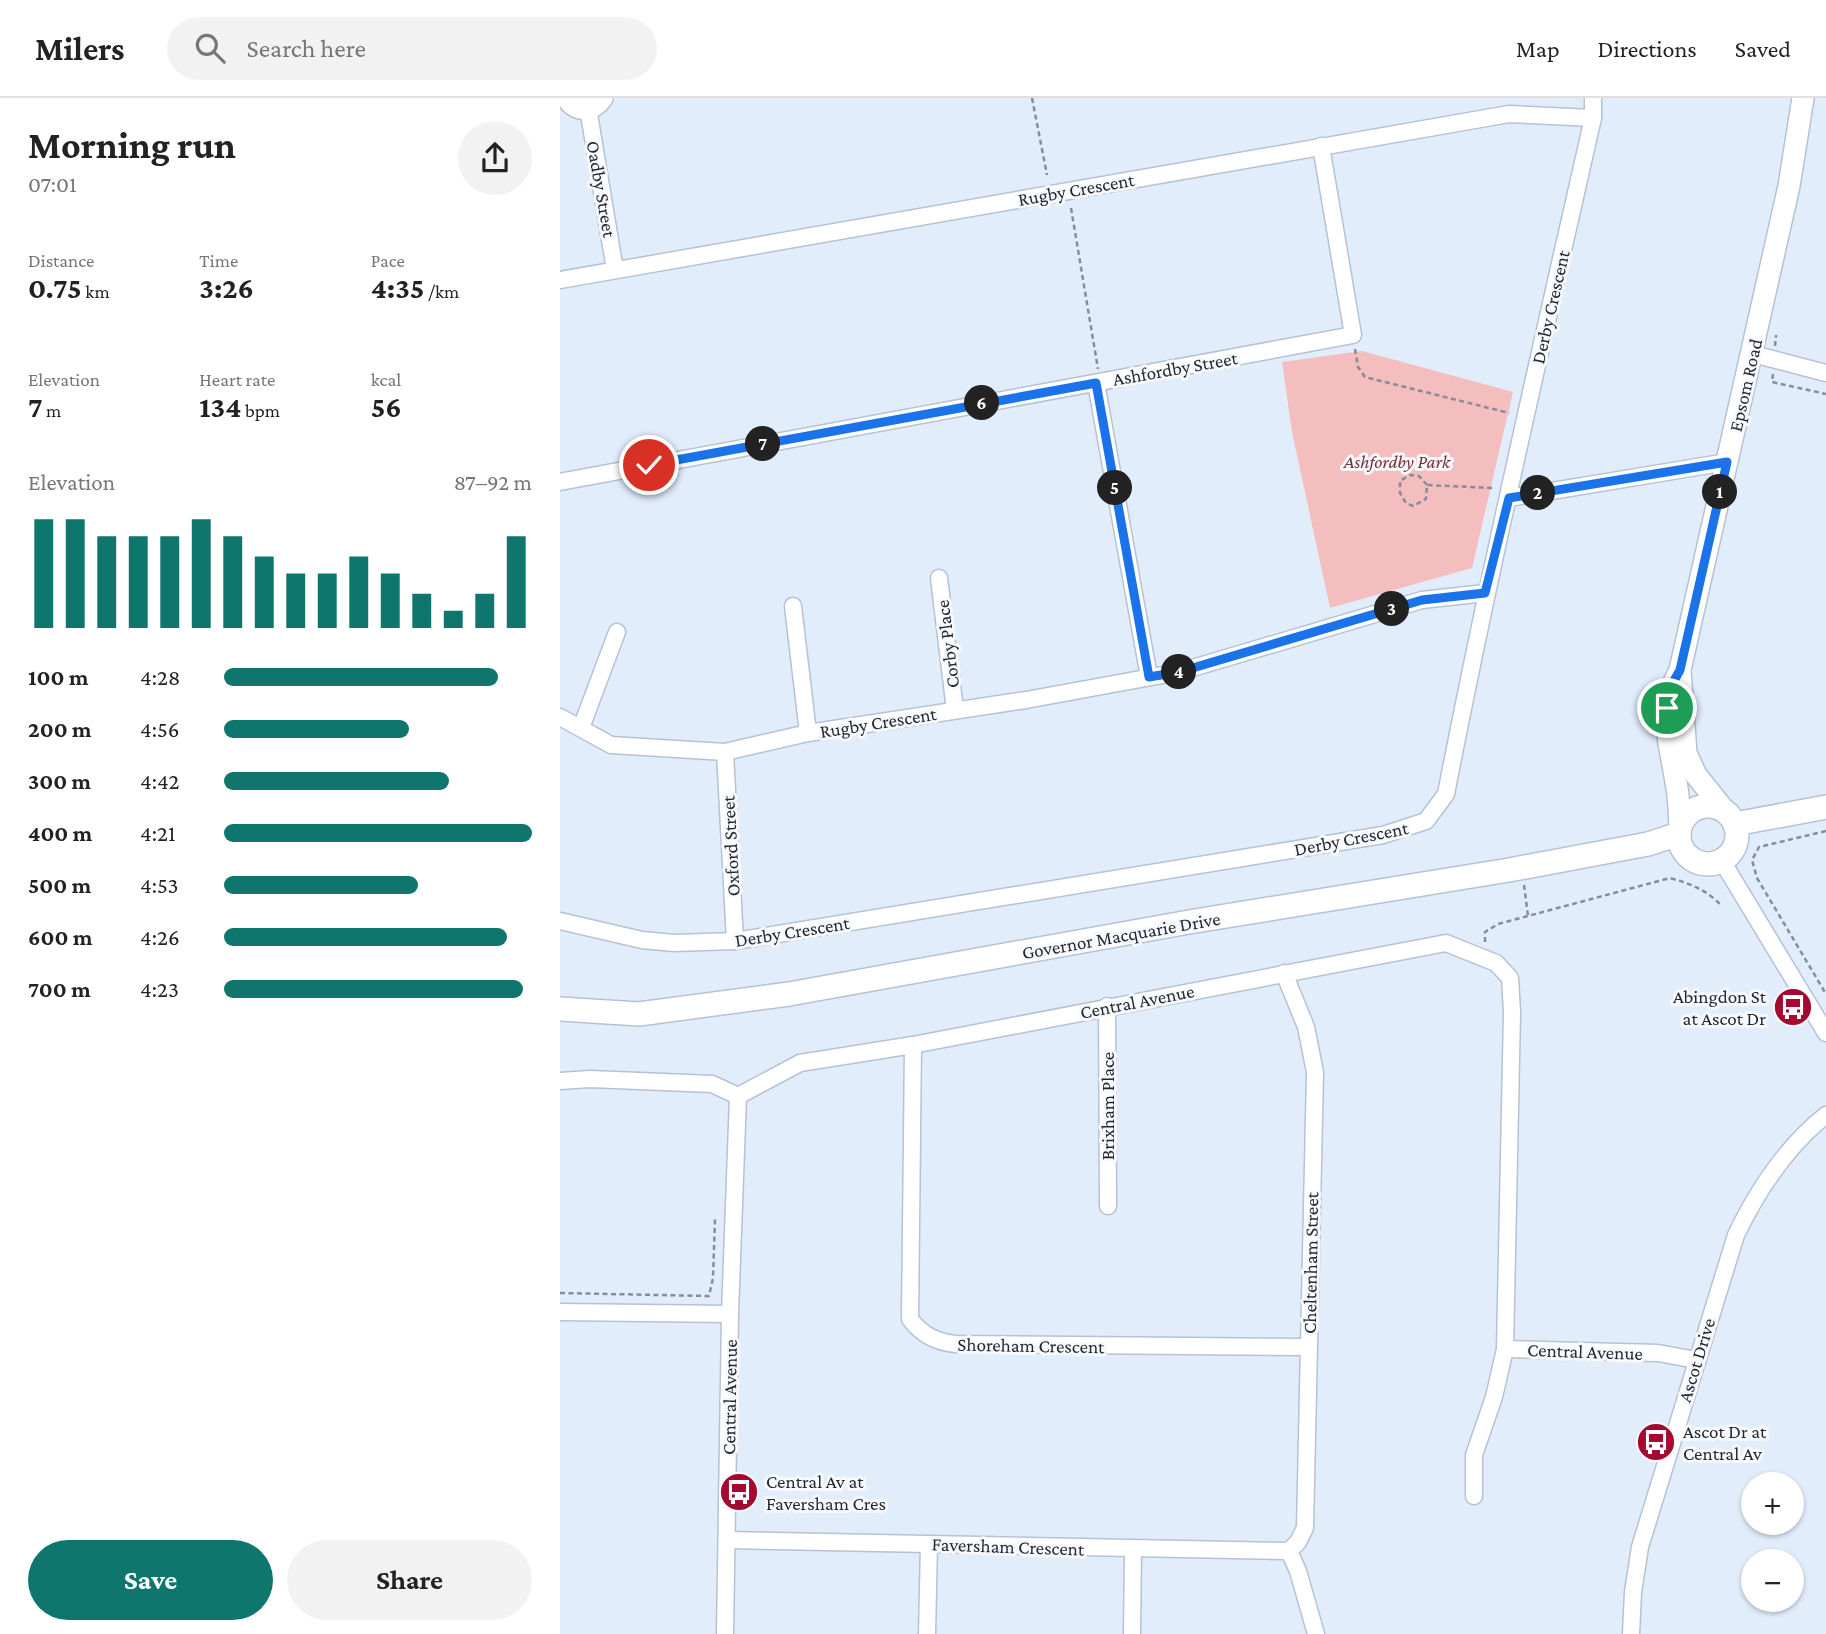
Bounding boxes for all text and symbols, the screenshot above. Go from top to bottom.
search box [167,17,657,80]
icon: search [191,29,229,67]
text: Milers [35,30,125,67]
text: Search here [247,34,366,63]
text: Map [1516,35,1560,62]
text: Directions [1598,35,1697,62]
text: Saved [1735,35,1791,62]
button: share [458,121,532,195]
text: Morning run [28,124,236,166]
street label: Oadby Street [583,139,620,240]
street label: Rugby Crescent [1016,169,1137,210]
text: 07:01 [28,171,77,197]
street label: Derby Crescent [1527,248,1574,366]
text: Distance [28,250,94,271]
text: Time [199,250,238,271]
text: Pace [371,250,405,271]
text: 0.75 [28,271,82,304]
text: 3:26 [199,271,254,304]
text: 4:35 [371,271,425,304]
text: km [82,281,110,302]
text: /km [425,281,459,302]
street label: Epsom Road [1725,337,1766,434]
street label: Ashfordby Street [1111,347,1240,390]
text: Elevation [28,369,100,390]
text: Heart rate [199,369,275,390]
text: kcal [371,369,401,390]
pin: 6 [964,386,1000,420]
text: 7 [28,390,43,423]
text: 134 [199,390,241,423]
text: 56 [371,390,402,423]
text: 6 [976,392,987,413]
text: m [43,400,61,421]
text: bpm [241,400,280,421]
pin: 7 [746,426,780,462]
text: 7 [758,433,767,454]
pin [619,435,679,495]
icon: check [630,446,668,484]
park label: Ashfordby Park [1343,451,1451,472]
text: Elevation [28,469,115,495]
text: 87–92 m [454,469,532,495]
pin: 5 [1098,470,1132,506]
pin: 1 [1702,474,1738,510]
pin: 2 [1520,476,1556,510]
text: 5 [1110,477,1119,498]
text: 1 [1716,481,1723,502]
text: 2 [1533,482,1542,503]
pin: 3 [1374,592,1410,626]
text: 3 [1387,598,1396,619]
street label: Corby Place [932,599,963,689]
pin: 4 [1162,654,1196,690]
text: 4 [1173,661,1184,682]
text: 100 m [28,664,88,690]
text: 4:28 [140,664,180,690]
pin [1637,678,1697,738]
icon: arrive [1648,689,1686,727]
street label: Rugby Crescent [818,703,938,742]
text: 200 m [28,716,92,742]
text: 4:56 [140,716,180,742]
text: 300 m [28,768,91,794]
text: 4:42 [140,768,180,794]
street label: Oxford Street [717,794,744,897]
street label: Derby Crescent [1292,817,1411,860]
text: 400 m [28,820,92,846]
text: 4:21 [140,820,176,846]
text: 500 m [28,872,91,898]
text: 4:53 [140,872,178,898]
street label: Governor Macquarie Drive [1020,908,1222,963]
street label: Derby Crescent [733,912,852,951]
text: 600 m [28,924,92,950]
text: 4:26 [140,924,180,950]
text: 700 m [28,976,91,1002]
text: 4:23 [140,976,179,1002]
street label: Central Avenue [1078,980,1196,1023]
place label: Abingdon St at Ascot Dr [1673,986,1767,1029]
bus stop icon: Abingdon St at Ascot Dr [1772,986,1814,1028]
street label: Brixham Place [1097,1052,1118,1160]
street label: Cheltenham Street [1299,1191,1322,1334]
street label: Ascot Drive [1674,1316,1719,1405]
street label: Shoreham Crescent [957,1334,1105,1357]
street label: Central Avenue [718,1339,741,1455]
street label: Central Avenue [1527,1339,1643,1364]
bus stop icon: Ascot Dr at Central Av [1635,1421,1677,1463]
place label: Ascot Dr at Central Av [1683,1421,1767,1464]
bus stop icon: Central Av at Faversham Cres [718,1471,760,1513]
place label: Central Av at Faversham Cres [766,1471,886,1514]
map controls [1741,1472,1804,1612]
button: + [1741,1472,1804,1535]
street label: Faversham Crescent [931,1533,1085,1560]
button: Save [28,1540,273,1620]
button: Share [287,1540,532,1620]
button: − [1741,1549,1804,1612]

